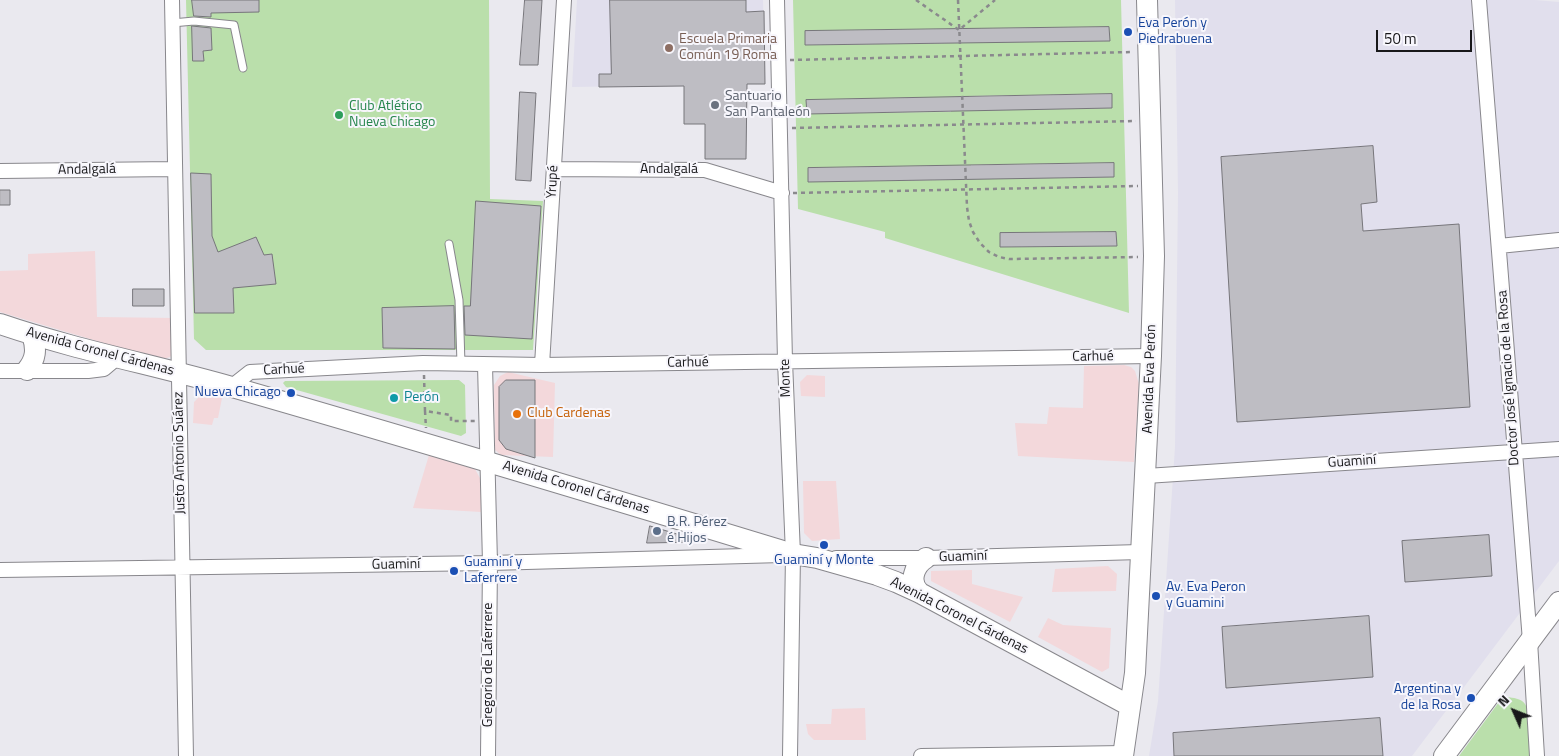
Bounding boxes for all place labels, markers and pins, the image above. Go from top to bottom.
place label: Eva Perón y Piedrabuena [1138,16,1212,48]
marker: Eva Perón y Piedrabuena [1122,26,1134,38]
place label: Escuela Primaria Común 19 Roma [679,32,777,64]
marker: Escuela Primaria Común 19 Roma [663,42,675,54]
place label: Santuario San Pantaleón [725,89,810,121]
place label: Club Atlético Nueva Chicago [349,99,435,132]
marker: Santuario San Pantaleón [709,99,721,111]
marker: Club Atlético Nueva Chicago [333,109,345,121]
place label: Nueva Chicago [195,385,281,401]
marker: Nueva Chicago [285,387,297,399]
place label: Perón [404,390,439,406]
marker: Perón [388,392,400,404]
place label: Club Cardenas [527,406,611,422]
marker: Club Cardenas [511,408,523,420]
place label: B.R. Pérez é Hijos [667,515,727,548]
marker: B.R. Pérez é Hijos [651,525,663,537]
marker: Guaminí y Monte [818,539,830,551]
place label: Guaminí y Monte [774,553,874,569]
place label: Guaminí y Laferrere [464,555,522,588]
marker: Guaminí y Laferrere [448,565,460,577]
place label: Av. Eva Peron y Guamini [1166,580,1246,612]
marker: Av. Eva Peron y Guamini [1150,590,1162,602]
place label: Argentina y de la Rosa [1394,682,1461,714]
marker: Argentina y de la Rosa [1465,692,1477,704]

